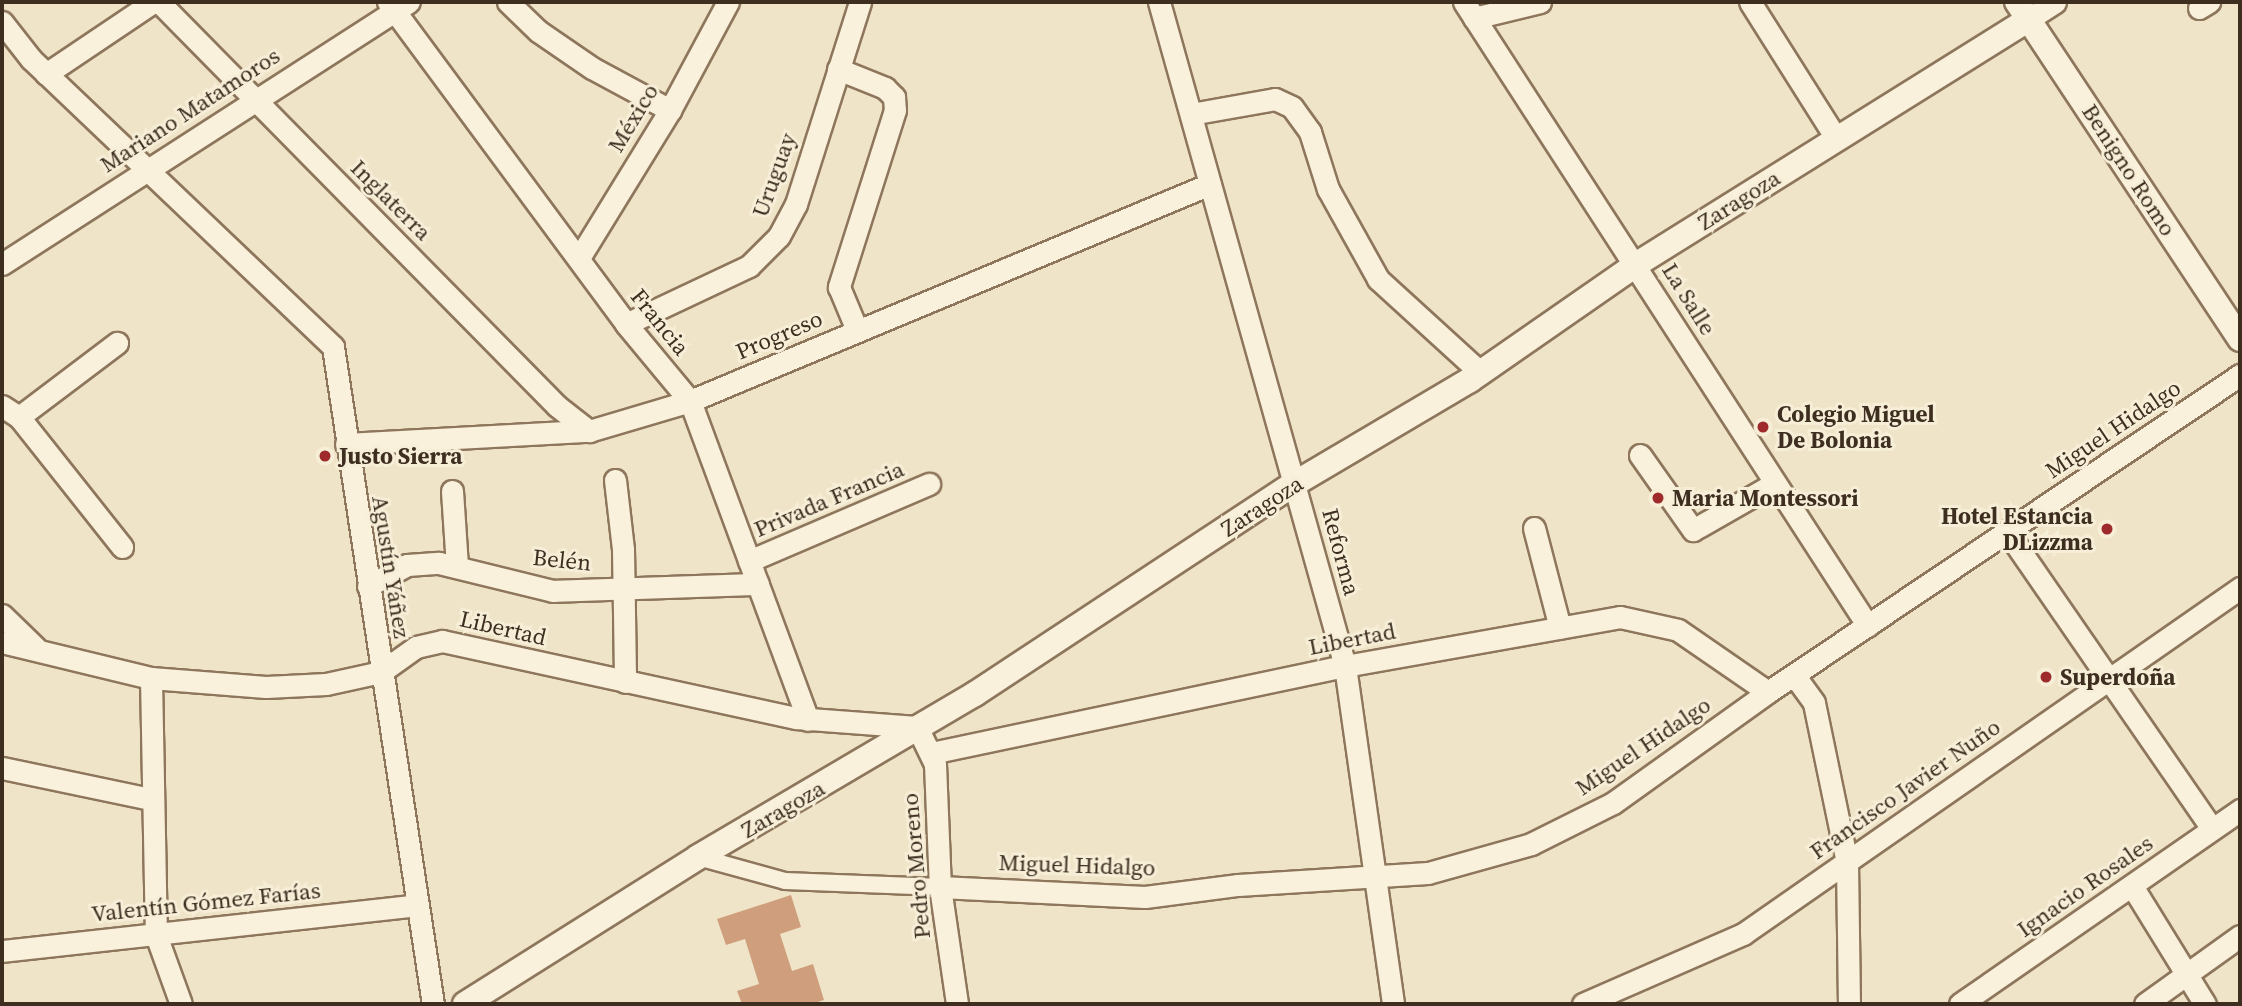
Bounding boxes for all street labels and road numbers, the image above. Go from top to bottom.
street label: Mariano Matamoros [95,42,285,178]
street label: México [602,79,664,157]
street label: Benigno Romo [2076,99,2182,241]
street label: Uruguay [746,129,802,221]
street label: Inglaterra [345,154,437,246]
street label: Zaragoza [1693,164,1785,236]
street label: La Salle [1656,258,1722,340]
street label: Francia [625,283,695,361]
street label: Progreso [732,304,826,366]
street label: Miguel Hidalgo [2040,374,2186,484]
street label: Privada Francia [750,455,908,543]
street label: Zaragoza [1216,469,1308,543]
street label: Agustín Yáñez [366,493,416,641]
street label: Reforma [1316,506,1366,598]
street label: Belén [531,543,593,577]
street label: Libertad [457,605,549,651]
street label: Libertad [1306,617,1398,661]
street label: Miguel Hidalgo [1570,691,1716,801]
street label: Francisco Javier Nuño [1805,713,2005,865]
street label: Zaragoza [736,774,830,844]
street label: Pedro Moreno [896,792,936,940]
street label: Ignacio Rosales [2012,829,2158,943]
street label: Miguel Hidalgo [998,848,1156,882]
street label: Valentín Gómez Farías [90,876,322,928]

